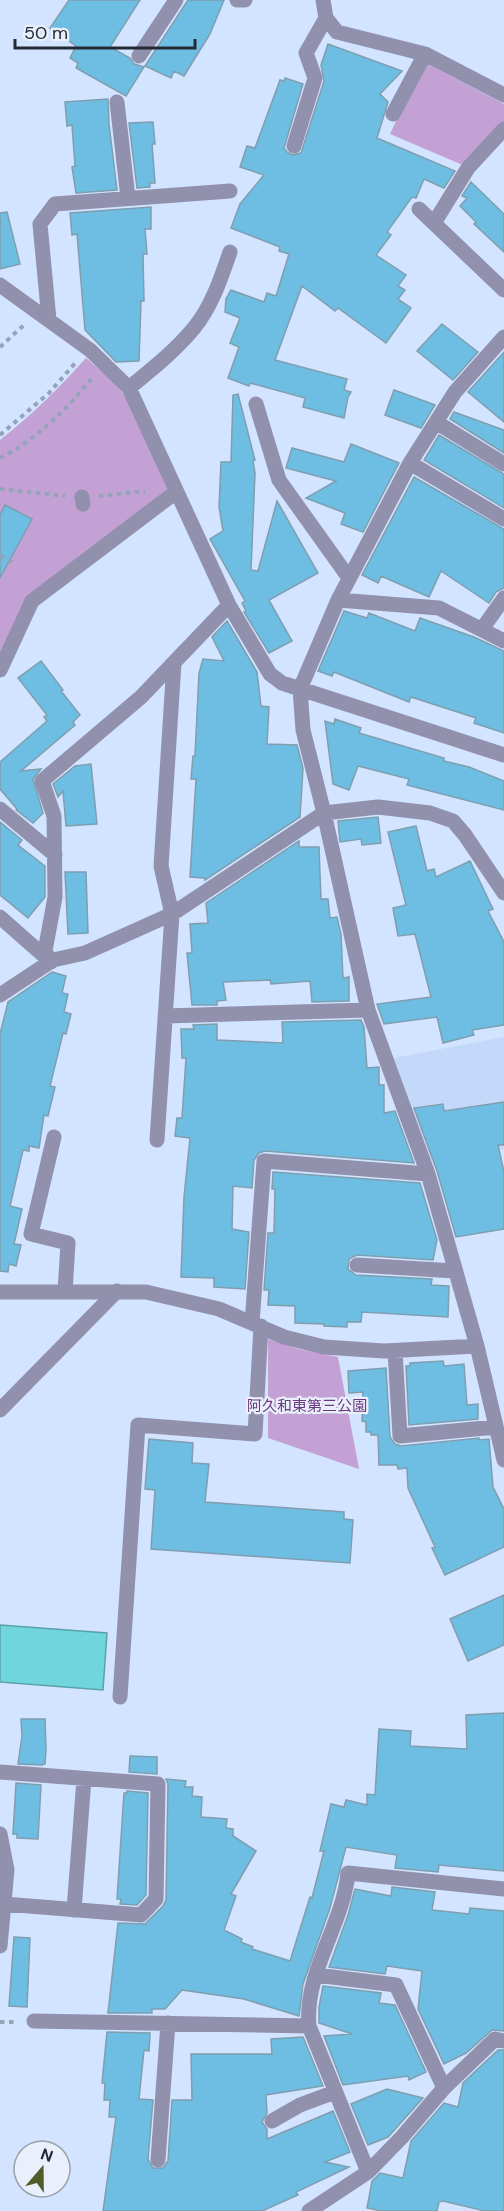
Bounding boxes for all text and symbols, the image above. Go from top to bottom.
scale bar [15,12,195,50]
text: 50 m [24,21,68,45]
park label: 阿久和東第三公園 [247,1396,367,1416]
north arrow [12,2139,72,2199]
text: N [38,2144,56,2167]

